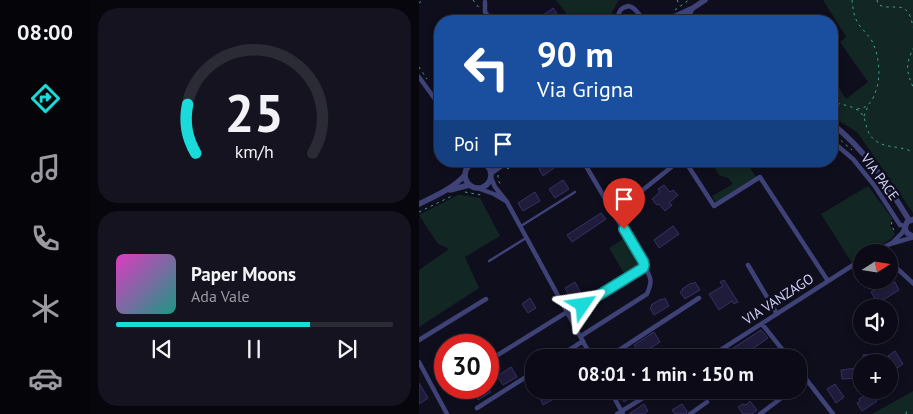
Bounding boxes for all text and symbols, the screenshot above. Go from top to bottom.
text: 08:00 [17,18,73,46]
text: 90 m [537,31,614,77]
icon: left [454,35,519,100]
text: Via Grigna [537,75,634,103]
text: 25 [225,79,284,146]
icon: directions [28,81,63,116]
icon: arrive [489,130,517,158]
text: Poi [454,132,479,156]
text: km/h [235,140,274,163]
street label: VIA PACE [856,149,903,204]
icon: music [28,151,63,186]
pin [603,178,645,229]
icon: arrive [610,185,638,213]
icon: phone [28,221,63,256]
north arrow [853,244,898,289]
map controls [853,244,898,399]
text: Paper Moons [191,262,296,286]
street label: VIA VANZAGO [738,269,817,329]
position arrow [556,278,608,330]
text: Ada Vale [191,286,250,306]
icon: climate [28,291,63,326]
button: sound [853,299,898,344]
speed limit sign: 30 [434,334,499,399]
icon: previous [148,335,176,363]
icon: pause [240,335,268,363]
icon: next [333,335,361,363]
button: + [853,354,898,399]
icon: car [28,361,63,396]
text: 08:01 · 1 min · 150 m [578,362,754,386]

